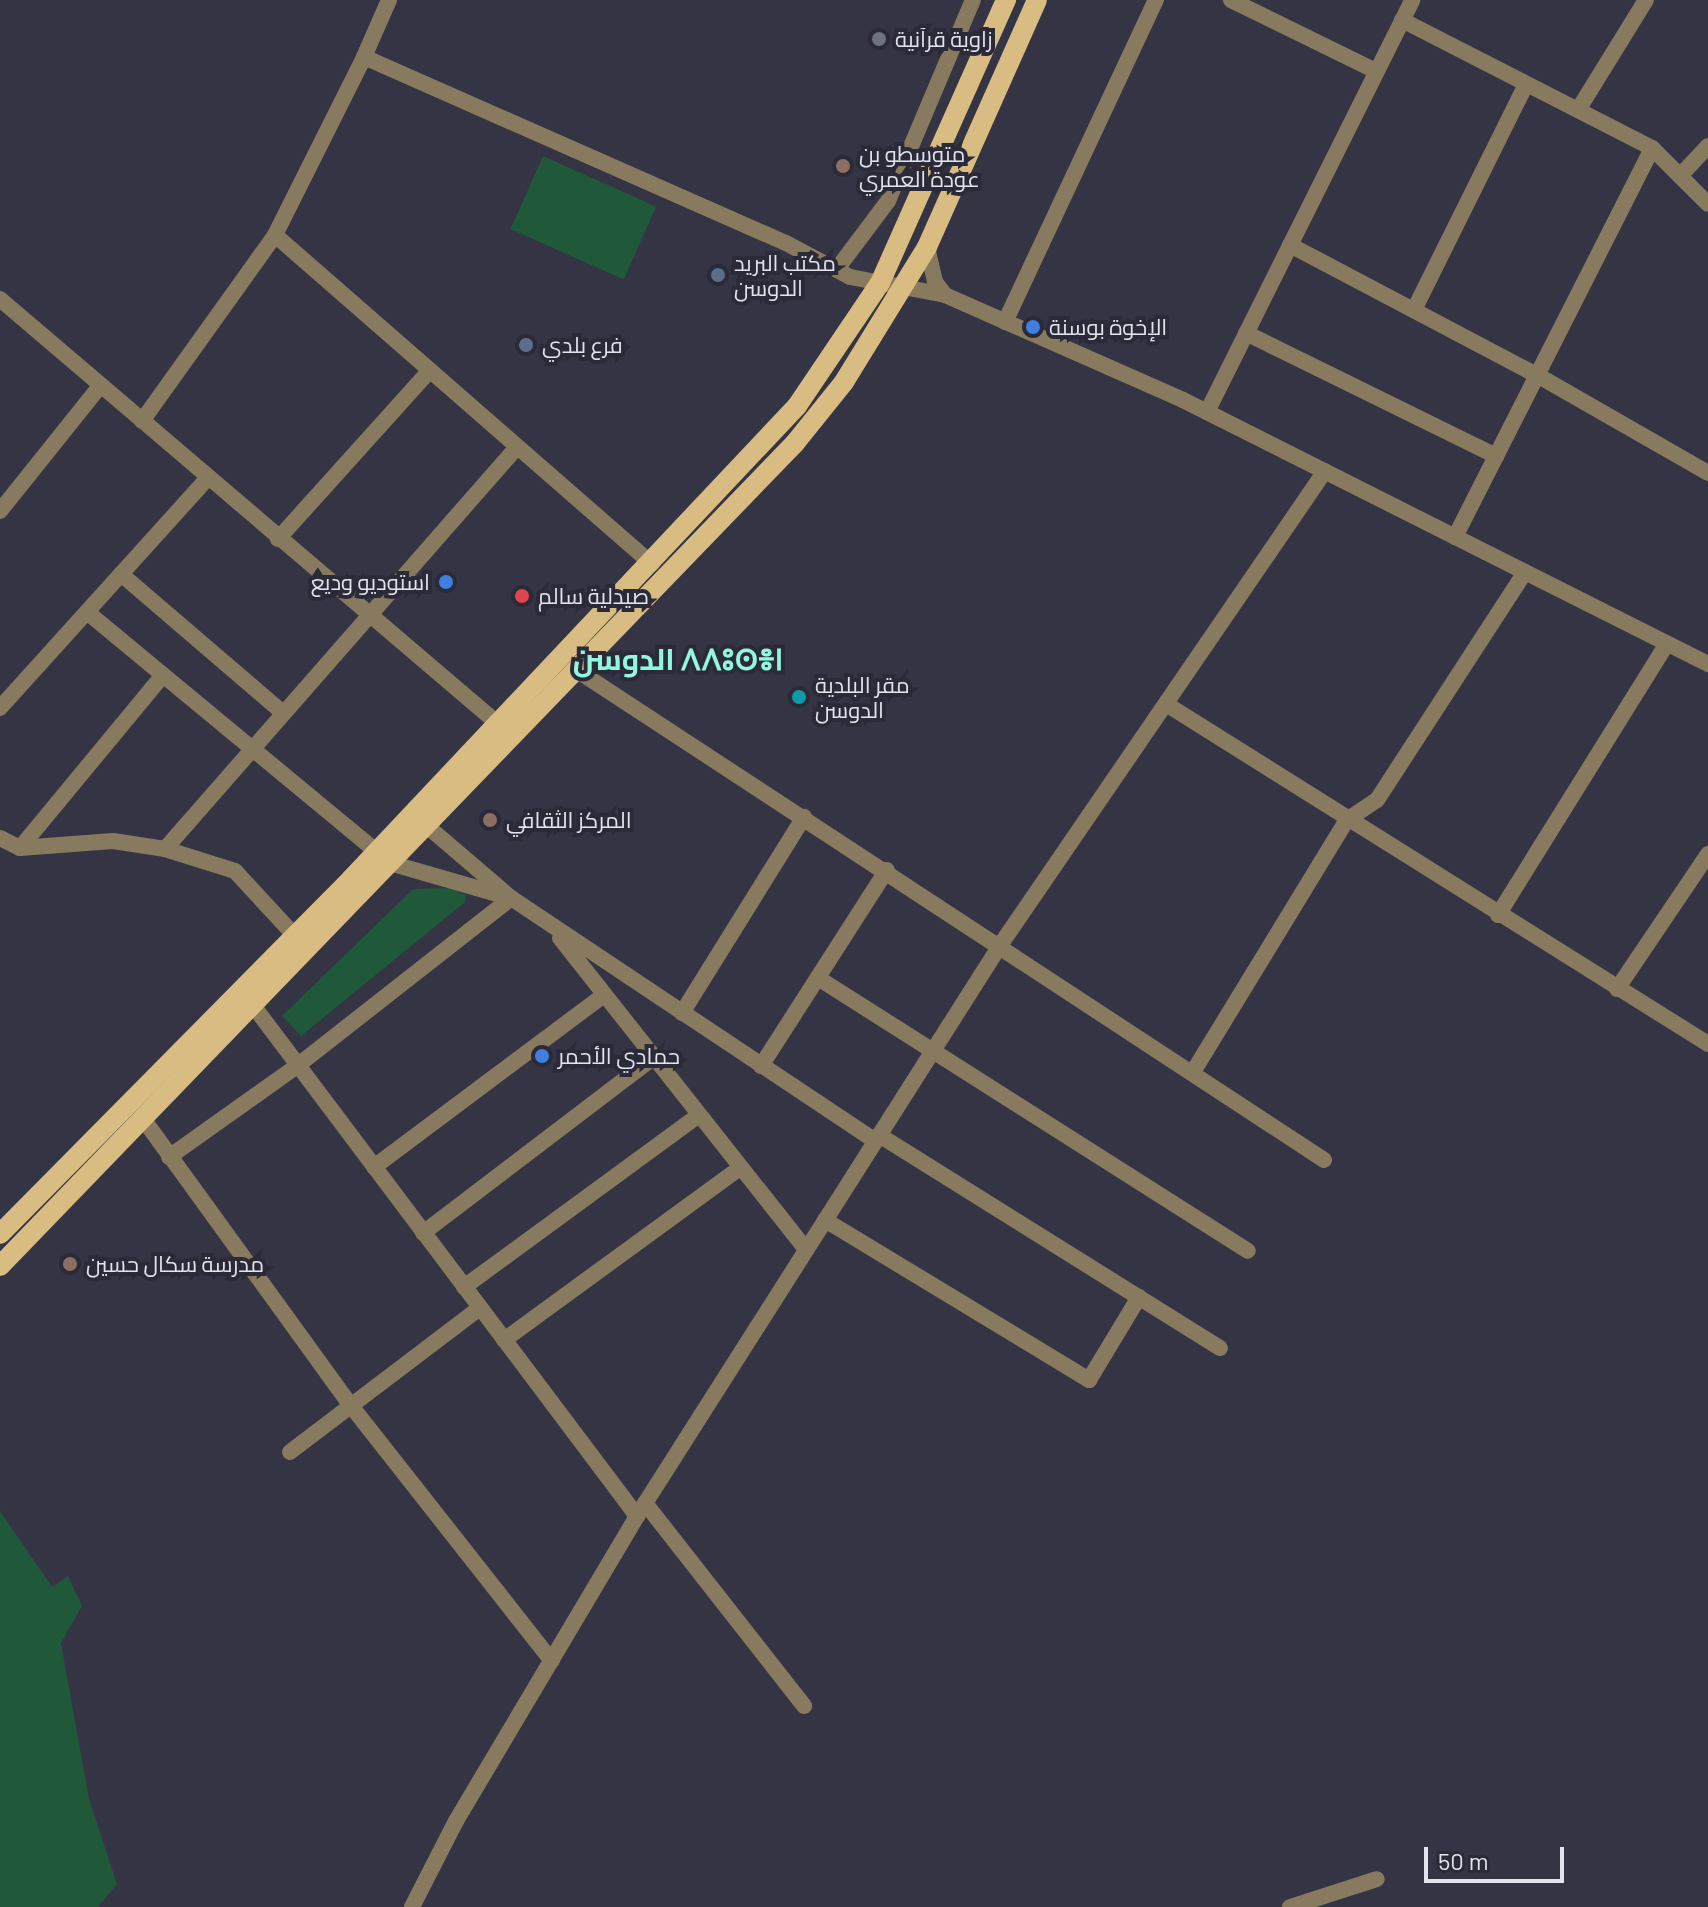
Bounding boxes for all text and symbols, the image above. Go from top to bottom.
place label: زاوية قرآنية [895,26,993,52]
marker: زاوية قرآنية [870,30,888,48]
place label: متوسطو بن عودة العمري [859,140,980,192]
marker: متوسطو بن عودة العمري [834,157,852,175]
place label: مكتب البريد الدوسن [734,249,836,300]
marker: مكتب البريد الدوسن [709,266,727,284]
place label: الإخوة بوسنة [1049,314,1167,340]
marker: الإخوة بوسنة [1024,318,1042,336]
place label: فرع بلدي [542,332,623,358]
marker: فرع بلدي [517,336,535,354]
place label: استوديو وديع [311,569,430,595]
marker: استوديو وديع [437,573,455,591]
place label: صيدلية سالم [538,583,649,609]
marker: صيدلية سالم [513,587,531,605]
district label: الدوسن ⴷⴷⵓⵙⴻⵏ [573,640,783,676]
place label: مقر البلدية الدوسن [815,671,910,722]
marker: مقر البلدية الدوسن [790,688,808,706]
place label: المركز الثقافي [506,807,632,833]
marker: المركز الثقافي [481,811,499,829]
place label: حمادي الأحمر [558,1043,680,1069]
marker: حمادي الأحمر [533,1047,551,1065]
place label: مدرسة سكال حسين [86,1251,264,1277]
marker: مدرسة سكال حسين [61,1255,79,1273]
scale bar [1428,1831,1568,1881]
text: 50 m [1438,1846,1489,1875]

